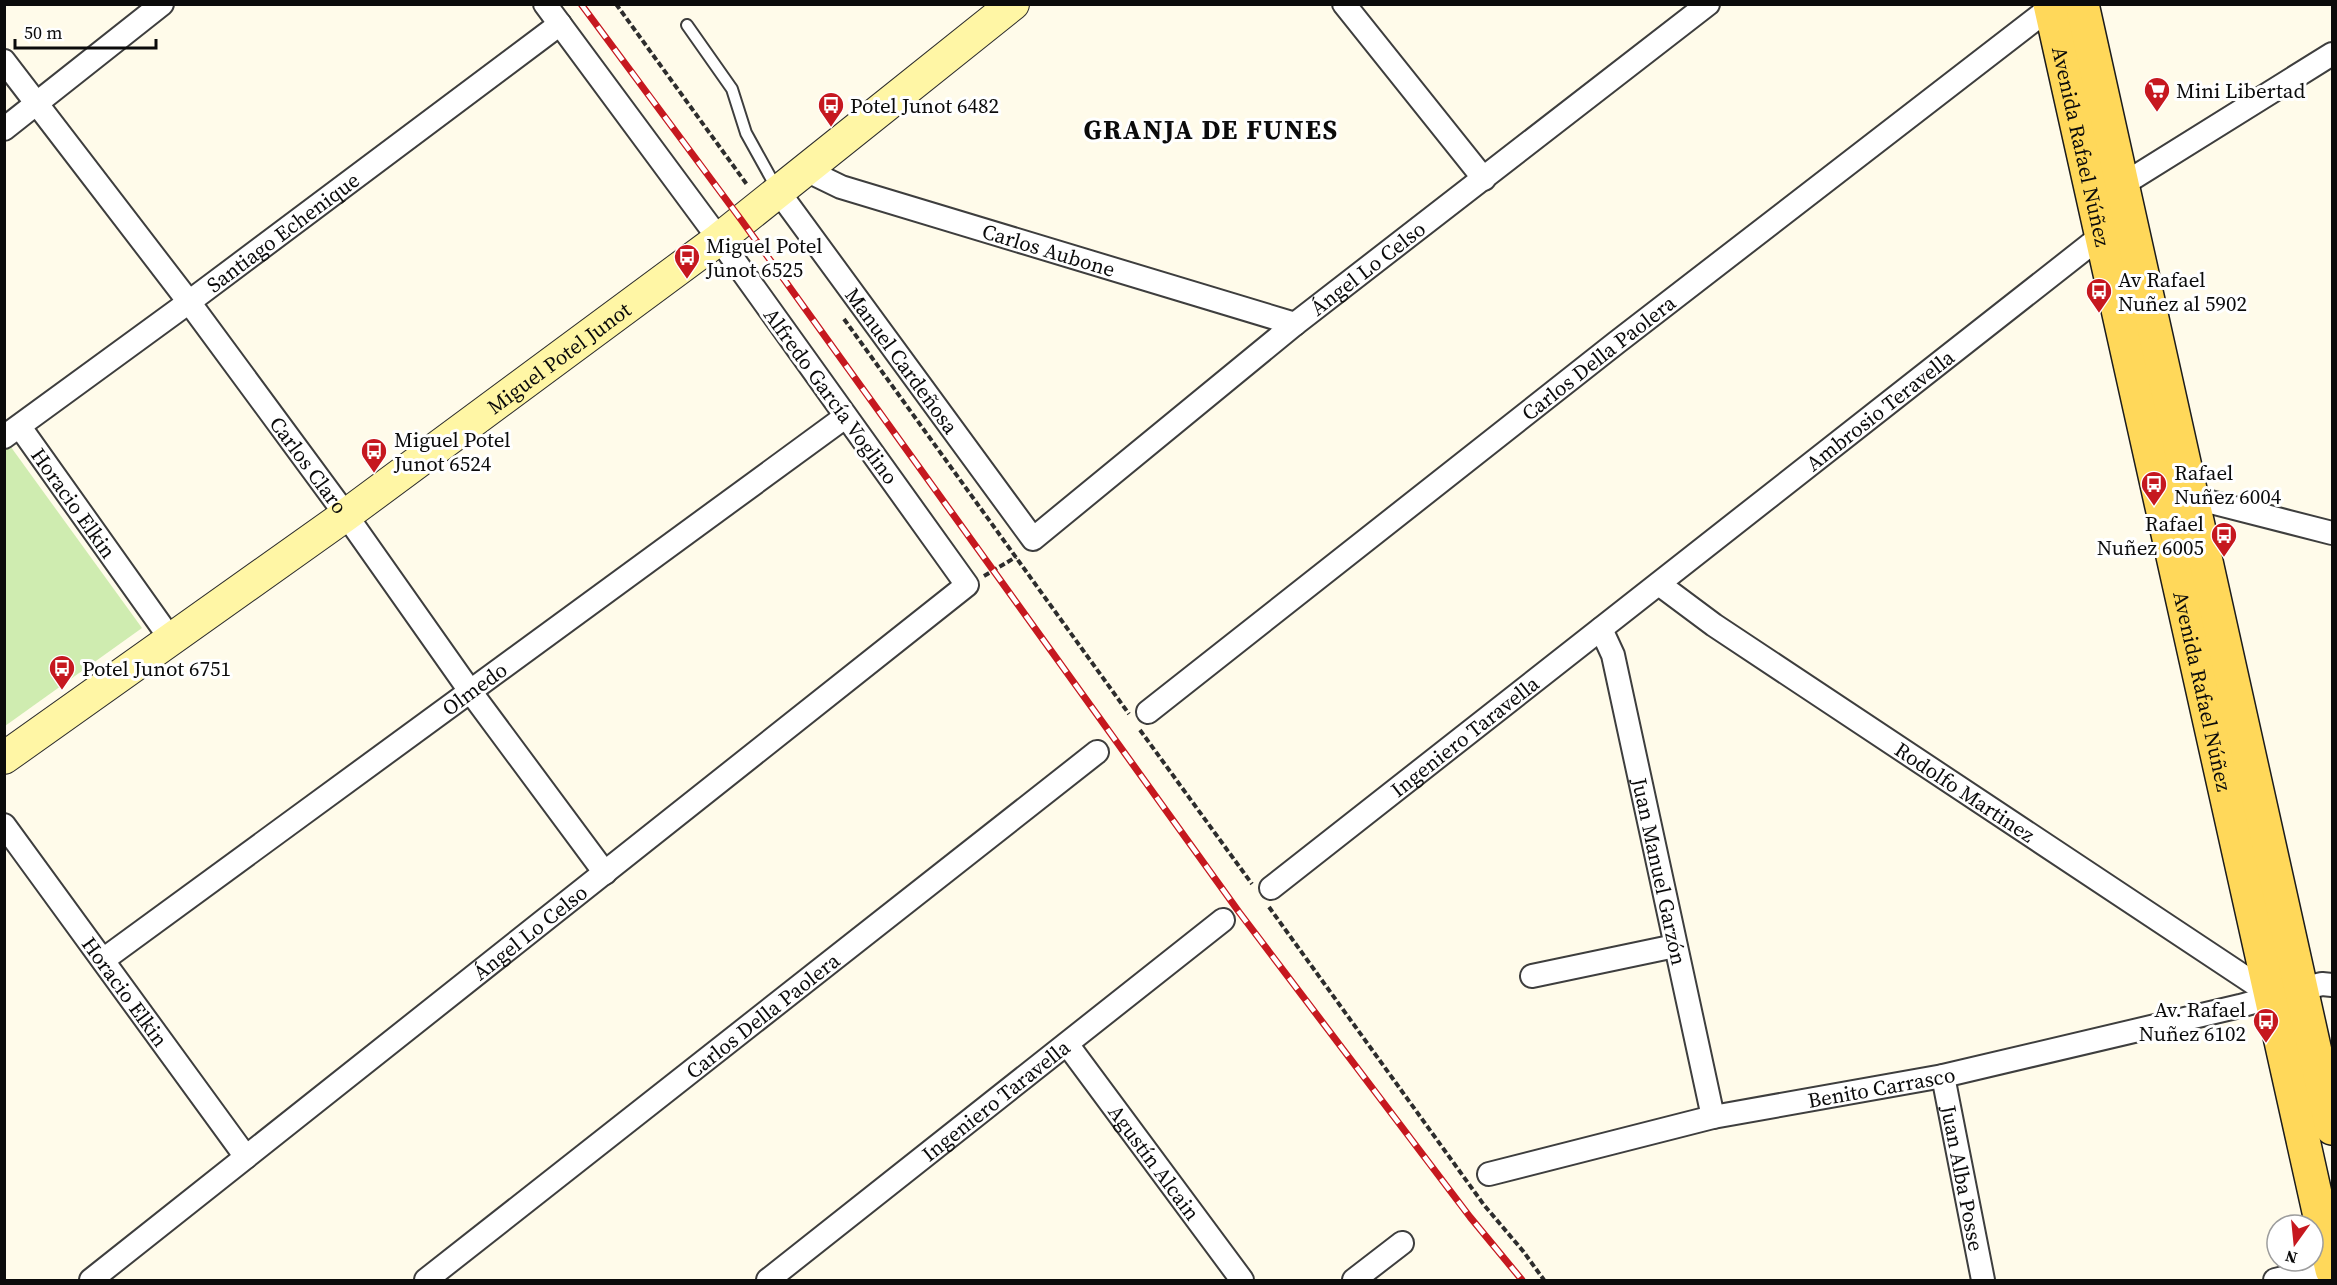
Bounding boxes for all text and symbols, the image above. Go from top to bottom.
scale bar [15,12,156,50]
text: 50 m [24,20,62,45]
street label: Avenida Rafael Núñez [2045,44,2118,250]
supermarket icon: Mini Libertad [2142,75,2172,113]
place label: Mini Libertad [2176,76,2305,105]
bus stop icon: Potel Junot 6482 [816,90,846,128]
place label: Potel Junot 6482 [850,91,999,120]
district label: GRANJA DE FUNES [1083,111,1339,148]
street label: Santiago Echenique [200,165,365,299]
street label: Ángel Lo Celso [1304,214,1431,322]
street label: Carlos Aubone [979,216,1119,283]
place label: Miguel Potel Junot 6525 [705,231,823,284]
bus stop icon: Miguel Potel Junot 6525 [672,242,702,280]
place label: Av Rafael Nuñez al 5902 [2118,265,2247,318]
bus stop icon: Av Rafael Nuñez al 5902 [2084,276,2114,314]
street label: Manuel Cardeñosa [839,281,966,440]
street label: Carlos Della Paolera [1515,288,1681,427]
street label: Miguel Potel Junot [481,295,636,421]
street label: Alfredo García Voglino [757,302,905,490]
street label: Ambrosio Teravella [1799,342,1960,477]
street label: Carlos Claro [263,410,355,519]
place label: Miguel Potel Junot 6524 [393,425,511,478]
bus stop icon: Miguel Potel Junot 6524 [359,436,389,474]
street label: Horacio Elkin [25,442,123,564]
place label: Rafael Nuñez 6004 [2174,458,2282,511]
bus stop icon: Rafael Nuñez 6004 [2139,469,2169,507]
place label: Rafael Nuñez 6005 [2097,509,2204,562]
bus stop icon: Rafael Nuñez 6005 [2209,520,2239,558]
street label: Avenida Rafael Núñez [2167,588,2240,794]
bus stop icon: Potel Junot 6751 [47,653,77,691]
place label: Potel Junot 6751 [82,654,231,683]
street label: Olmedo [436,655,513,722]
street label: Ingeniero Taravella [1384,668,1545,803]
street label: Rodolfo Martinez [1889,735,2041,849]
street label: Juan Manuel Garzón [1625,774,1694,968]
street label: Ángel Lo Celso [466,877,593,986]
street label: Horacio Elkin [76,931,175,1053]
street label: Carlos Della Paolera [679,945,846,1085]
place label: Av. Rafael Nuñez 6102 [2139,995,2246,1048]
bus stop icon: Av. Rafael Nuñez 6102 [2251,1006,2281,1044]
street label: Ingeniero Taravella [915,1032,1076,1168]
street label: Benito Carrasco [1805,1059,1958,1114]
street label: Agustín Alcain [1102,1098,1207,1226]
street label: Juan Alba Posse [1934,1102,1991,1254]
north arrow [2265,1213,2325,1273]
text: N [2282,1245,2300,1270]

